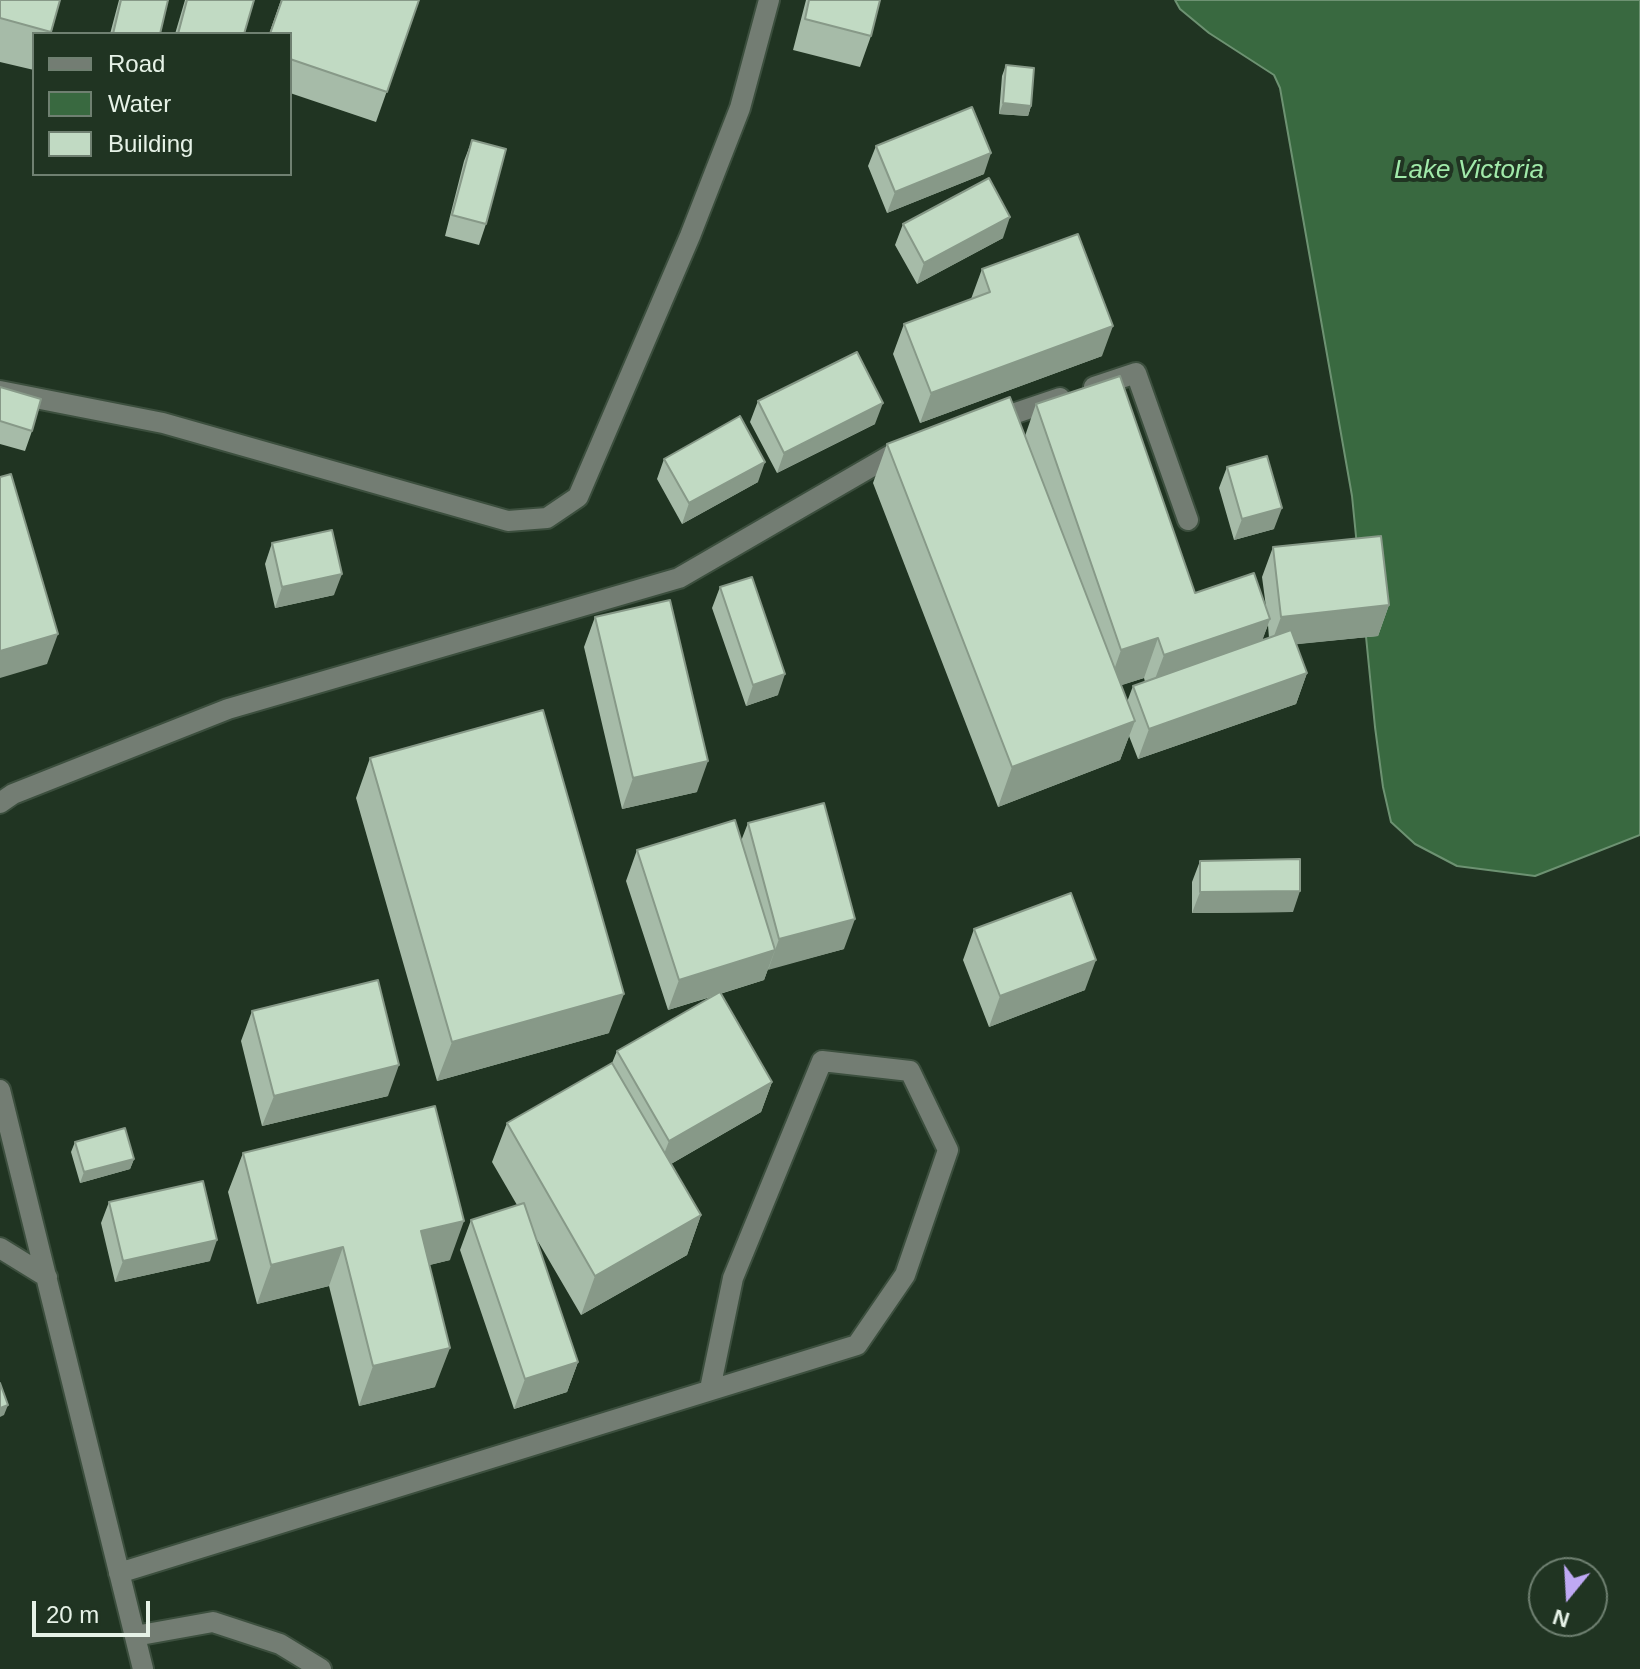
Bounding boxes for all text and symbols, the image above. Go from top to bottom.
legend [32,32,292,176]
text: Road [108,50,165,77]
text: Water [108,90,171,117]
text: Building [108,130,193,157]
water label: Lake Victoria [1394,155,1544,187]
north arrow [1528,1557,1608,1637]
scale bar [36,1585,154,1635]
text: 20 m [46,1601,99,1628]
text: N [1550,1604,1572,1633]

